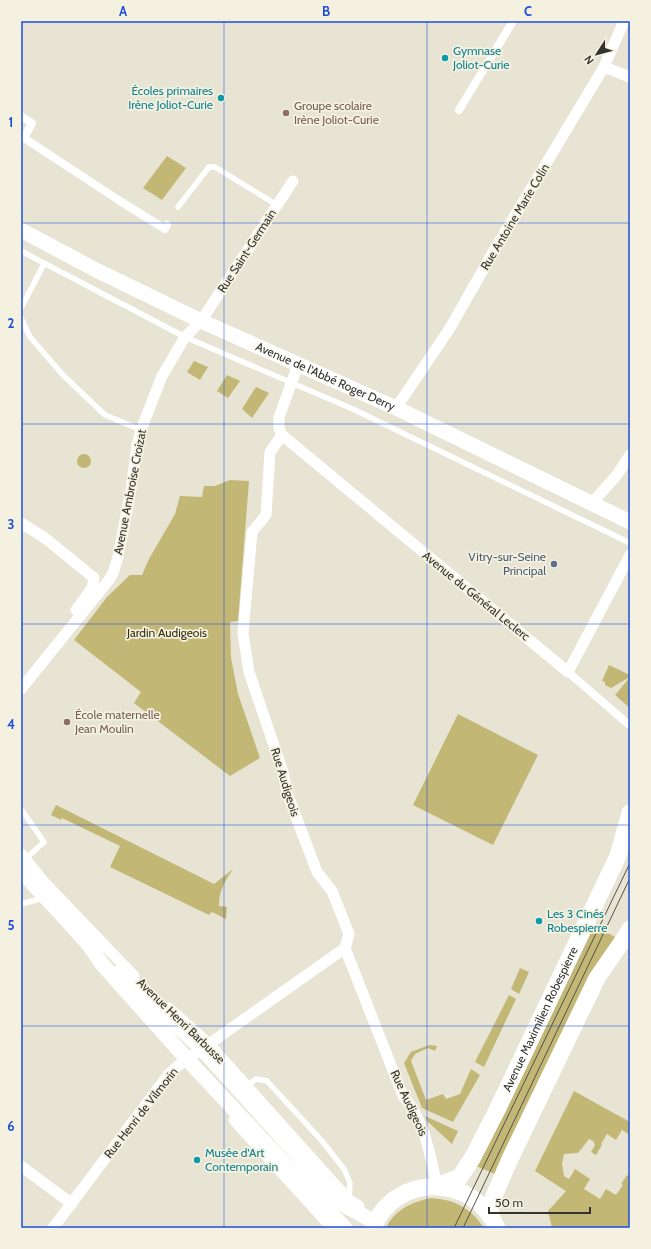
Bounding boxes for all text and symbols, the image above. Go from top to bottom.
text: A [119,3,128,19]
text: B [322,3,330,19]
text: C [524,3,532,19]
north arrow [577,34,617,74]
place label: Gymnase Joliot-Curie [452,43,510,72]
marker: Gymnase Joliot-Curie [440,53,450,63]
text: N [581,53,597,67]
place label: Écoles primaires Irène Joliot-Curie [128,83,213,112]
marker: Écoles primaires Irène Joliot-Curie [216,93,226,103]
place label: Groupe scolaire Irène Joliot-Curie [294,98,379,127]
marker: Groupe scolaire Irène Joliot-Curie [281,108,291,118]
text: 1 [9,114,13,130]
street label: Rue Antoine Marie Colin [477,161,552,273]
street label: Rue Saint-Germain [214,206,279,295]
text: 2 [8,315,15,331]
street label: Avenue de l'Abbé Roger Derry [254,338,398,414]
street label: Avenue Ambroise Croizat [110,428,149,556]
text: 3 [7,516,15,532]
street label: Avenue du Général Leclerc [420,548,533,644]
place label: Vitry-sur-Seine Principal [468,549,546,578]
marker: Vitry-sur-Seine Principal [549,559,559,569]
park label: Jardin Audigeois [126,625,207,640]
place label: École maternelle Jean Moulin [74,707,160,736]
text: 4 [7,716,15,732]
marker: École maternelle Jean Moulin [62,717,72,727]
street label: Rue Audigeois [268,746,303,818]
place label: Les 3 Cinés Robespierre [547,906,607,935]
marker: Les 3 Cinés Robespierre [534,916,544,926]
text: 5 [8,917,15,933]
street label: Avenue Maximilien Robespierre [499,944,581,1094]
street label: Avenue Henri Barbusse [134,975,229,1067]
street label: Rue Henri de Vilmorin [100,1064,181,1161]
street label: Rue Audigeois [388,1067,431,1138]
text: 6 [7,1118,15,1134]
place label: Musée d'Art Contemporain [205,1145,278,1174]
marker: Musée d'Art Contemporain [192,1155,202,1165]
scale bar [489,1189,590,1215]
text: 50 m [495,1195,523,1210]

